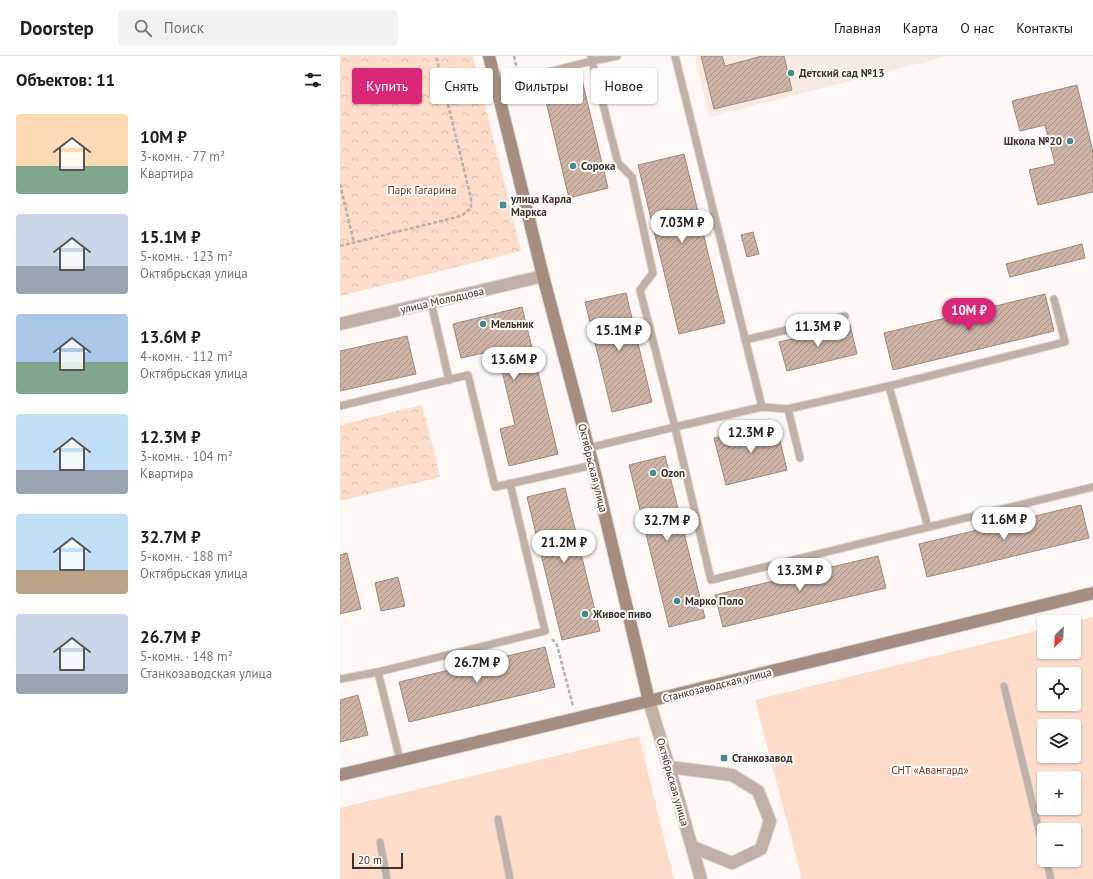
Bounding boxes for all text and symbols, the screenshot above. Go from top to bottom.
search box [118,10,398,46]
text: Doorstep [20,16,94,40]
icon: search [132,17,154,39]
text: Поиск [164,18,204,37]
text: Главная [834,19,881,37]
text: Карта [903,19,938,37]
text: О нас [960,19,994,37]
text: Контакты [1016,19,1073,37]
place label: Детский сад №13 [799,66,884,80]
chip: Купить [352,68,422,104]
chip: Снять [430,68,493,104]
chip: Фильтры [501,68,583,104]
chip: Новое [591,68,657,104]
marker: Детский сад №13 [786,68,796,78]
text: Объектов: 11 [16,69,115,91]
icon: filters [302,69,324,91]
text: 10M ₽ [140,126,187,148]
icon: home [48,130,96,178]
place label: Школа №20 [1004,134,1062,148]
marker: Школа №20 [1065,136,1075,146]
text: 3-комн. · 77 m² [140,148,225,165]
place label: Сорока [581,159,615,173]
marker: Сорока [568,161,578,171]
text: Квартира [140,165,193,182]
park label: Парк Гагарина [388,183,456,197]
place label: улица Карла Маркса [510,192,571,219]
marker: улица Карла Маркса [498,200,508,210]
pin: 7.03M ₽ [645,210,719,244]
text: 7.03M ₽ [660,214,704,231]
text: 15.1M ₽ [140,226,201,248]
icon: home [48,230,96,278]
text: 5-комн. · 123 m² [140,248,233,265]
text: Октябрьская улица [140,265,248,282]
street label: улица Молодцова [399,284,485,316]
pin: 10M ₽ [941,298,997,332]
text: 10M ₽ [951,302,987,319]
pin: 11.3M ₽ [781,314,855,348]
place label: Мельник [491,317,534,331]
pin: 15.1M ₽ [582,318,656,352]
text: 11.3M ₽ [795,318,841,335]
marker: Мельник [478,319,488,329]
text: 15.1M ₽ [596,322,642,339]
text: 13.6M ₽ [140,326,201,348]
icon: home [48,330,96,378]
pin: 13.6M ₽ [477,347,551,381]
text: 4-комн. · 112 m² [140,348,233,365]
text: 13.6M ₽ [491,351,537,368]
text: Октябрьская улица [140,365,248,382]
pin: 12.3M ₽ [714,420,788,454]
street label: Октябрьская улица [575,422,611,514]
text: 12.3M ₽ [728,424,774,441]
text: 12.3M ₽ [140,426,201,448]
icon: home [48,430,96,478]
text: 3-комн. · 104 m² [140,448,233,465]
text: Квартира [140,465,193,482]
place label: Ozon [661,466,685,480]
marker: Ozon [648,468,658,478]
pin: 11.6M ₽ [967,507,1041,541]
pin: 32.7M ₽ [630,508,704,542]
text: 11.6M ₽ [981,511,1027,528]
text: 32.7M ₽ [644,512,690,529]
text: 32.7M ₽ [140,526,201,548]
icon: home [48,530,96,578]
pin: 21.2M ₽ [527,530,601,564]
text: 21.2M ₽ [541,534,587,551]
text: 5-комн. · 188 m² [140,548,233,565]
pin: 13.3M ₽ [763,558,837,592]
text: 13.3M ₽ [777,562,823,579]
text: Октябрьская улица [140,565,248,582]
place label: Марко Поло [685,594,744,608]
marker: Марко Поло [672,596,682,606]
place label: Живое пиво [592,607,651,621]
marker: Живое пиво [580,609,590,619]
north arrow [1037,615,1081,659]
map controls [1037,615,1081,867]
text: 26.7M ₽ [140,626,201,648]
icon: home [48,630,96,678]
text: 5-комн. · 148 m² [140,648,233,665]
pin: 26.7M ₽ [440,650,514,684]
text: 26.7M ₽ [454,654,500,671]
text: Станкозаводская улица [140,665,272,682]
street label: Станкозаводская улица [661,665,773,705]
button: locate [1037,667,1081,711]
button: layers [1037,719,1081,763]
street label: Октябрьская улица [654,736,692,828]
place label: Станкозавод [732,751,793,765]
marker: Станкозавод [719,753,729,763]
park label: СНТ «Авангард» [891,763,969,777]
button: + [1037,771,1081,815]
button: − [1037,823,1081,867]
scale bar [352,851,403,870]
text: 20 m [358,853,382,867]

